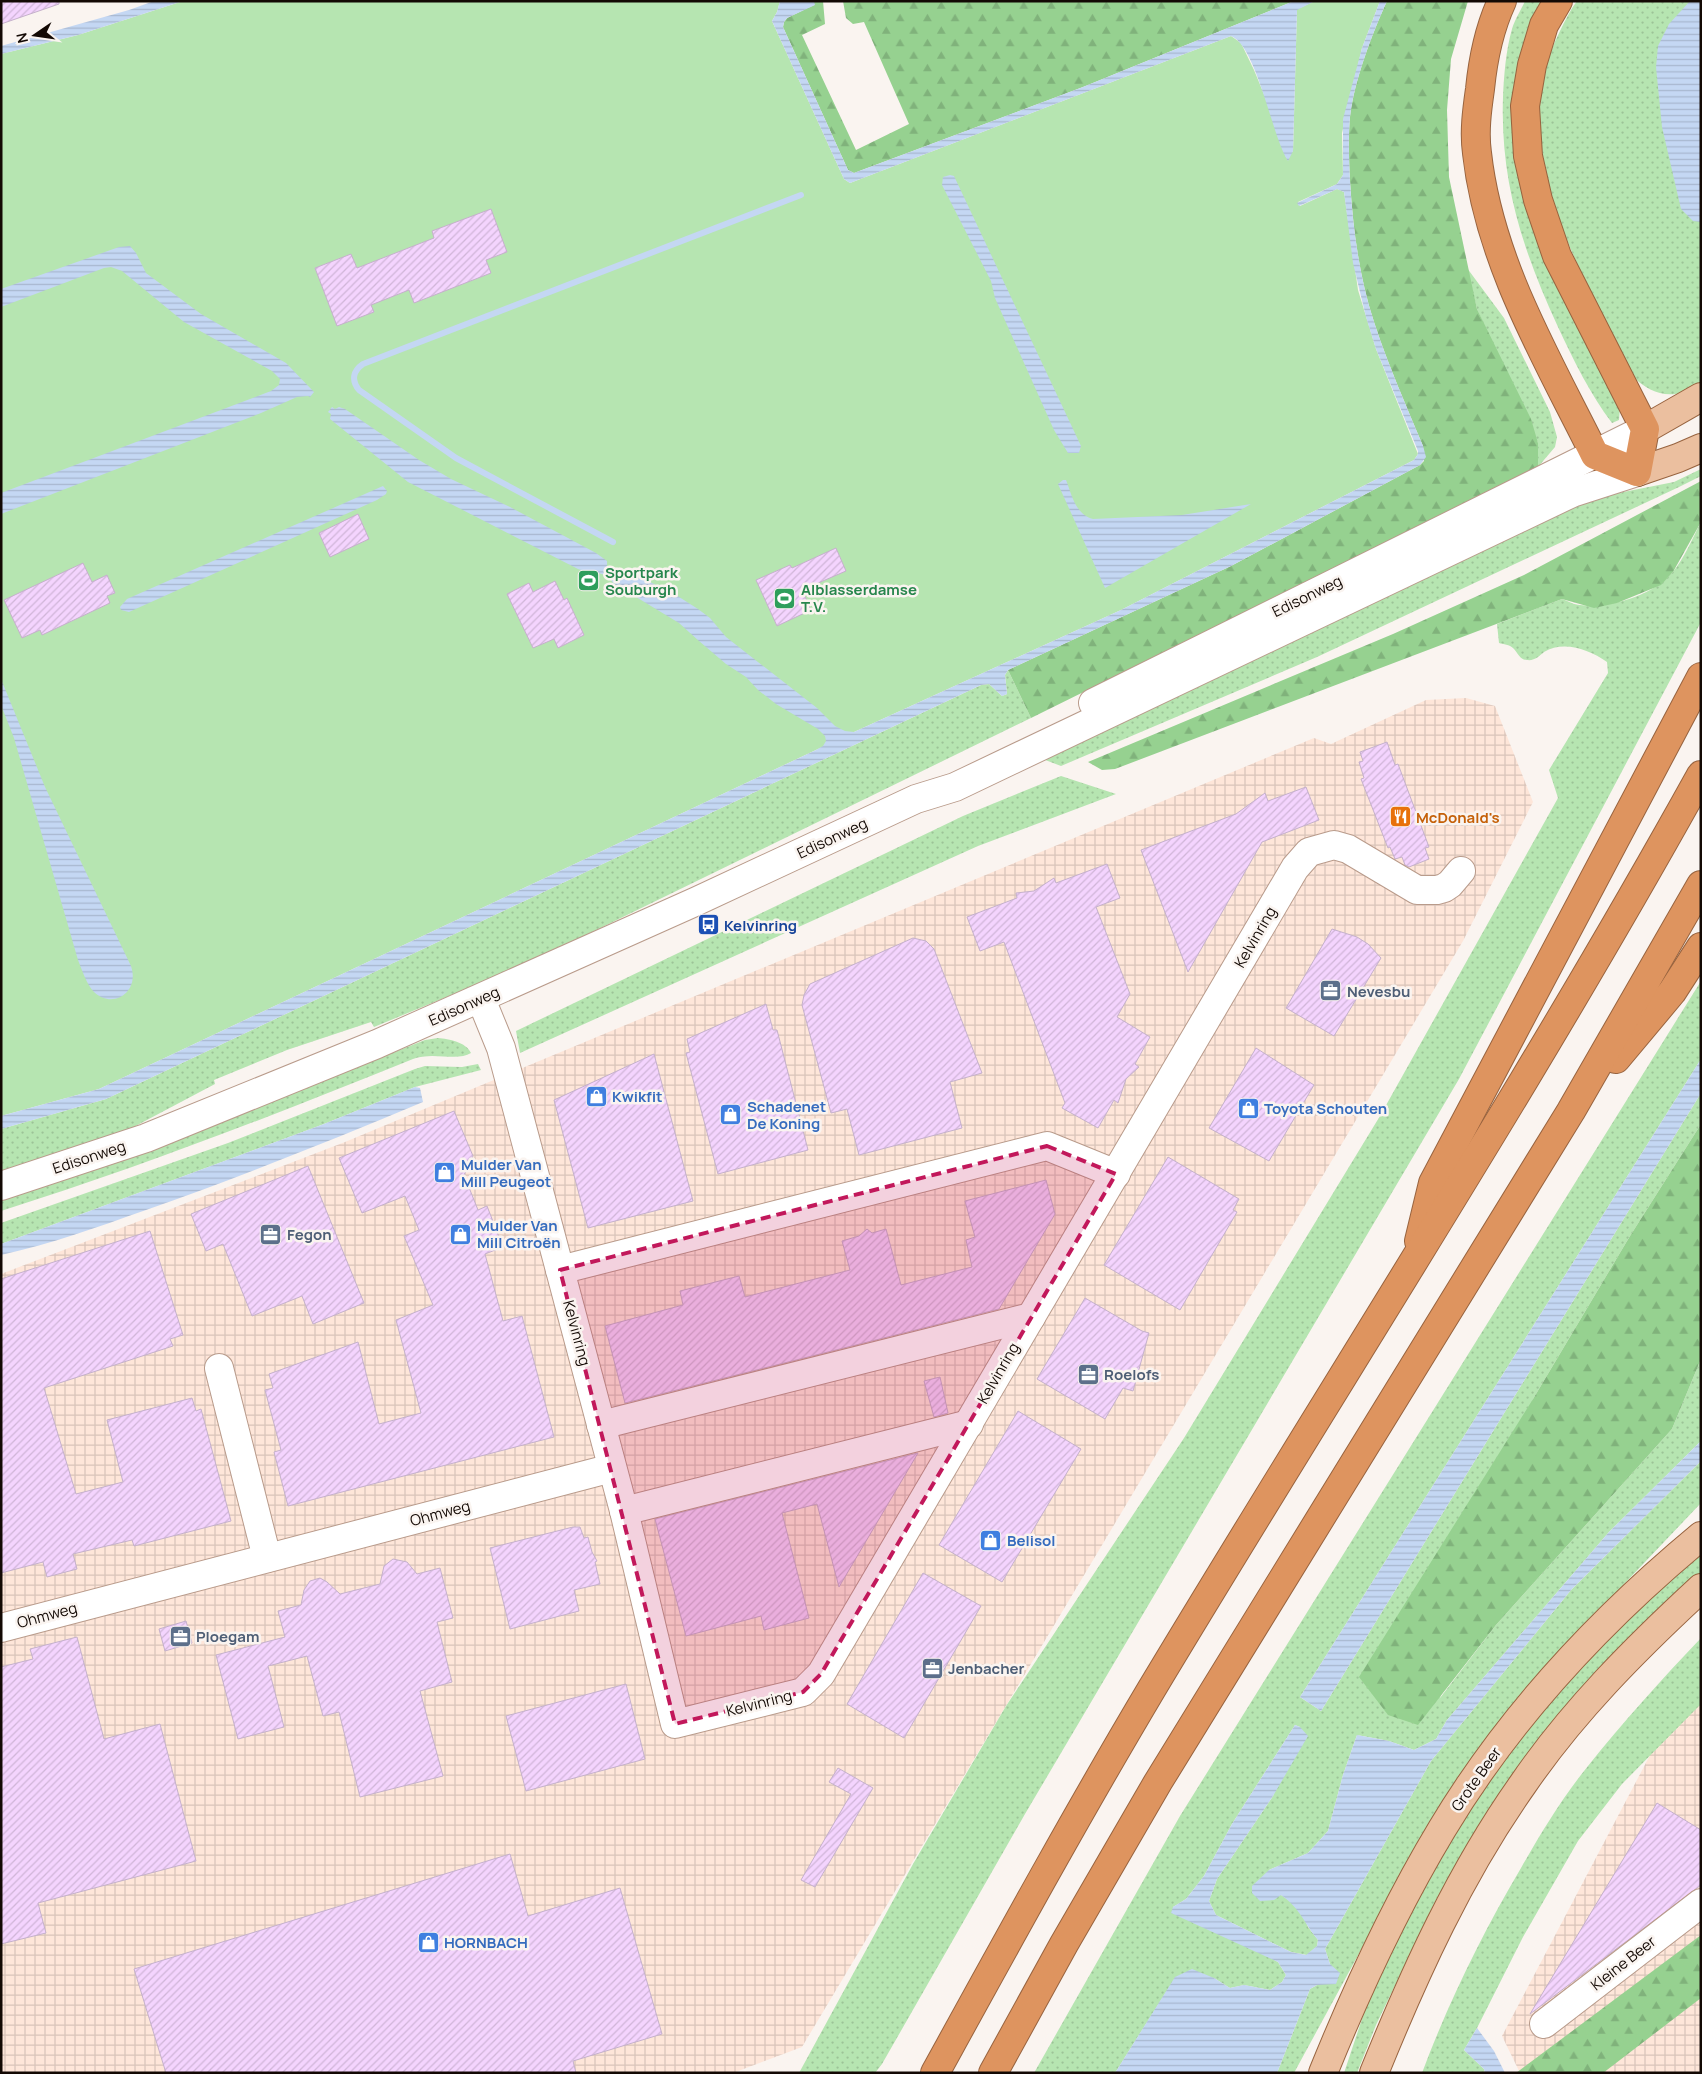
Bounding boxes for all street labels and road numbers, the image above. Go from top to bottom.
street label: Edisonweg [1268,570,1346,622]
street label: Edisonweg [793,813,871,863]
street label: Kelvinring [1229,903,1281,971]
street label: Edisonweg [425,981,503,1031]
street label: Edisonweg [50,1135,128,1179]
street label: Kelvinring [558,1298,596,1368]
street label: Kelvinring [972,1339,1024,1407]
street label: Ohmweg [408,1495,472,1531]
street label: Ohmweg [15,1597,79,1633]
street label: Kelvinring [724,1685,794,1721]
street label: Grote Beer [1446,1742,1506,1815]
street label: Kleine Beer [1586,1931,1660,1995]

